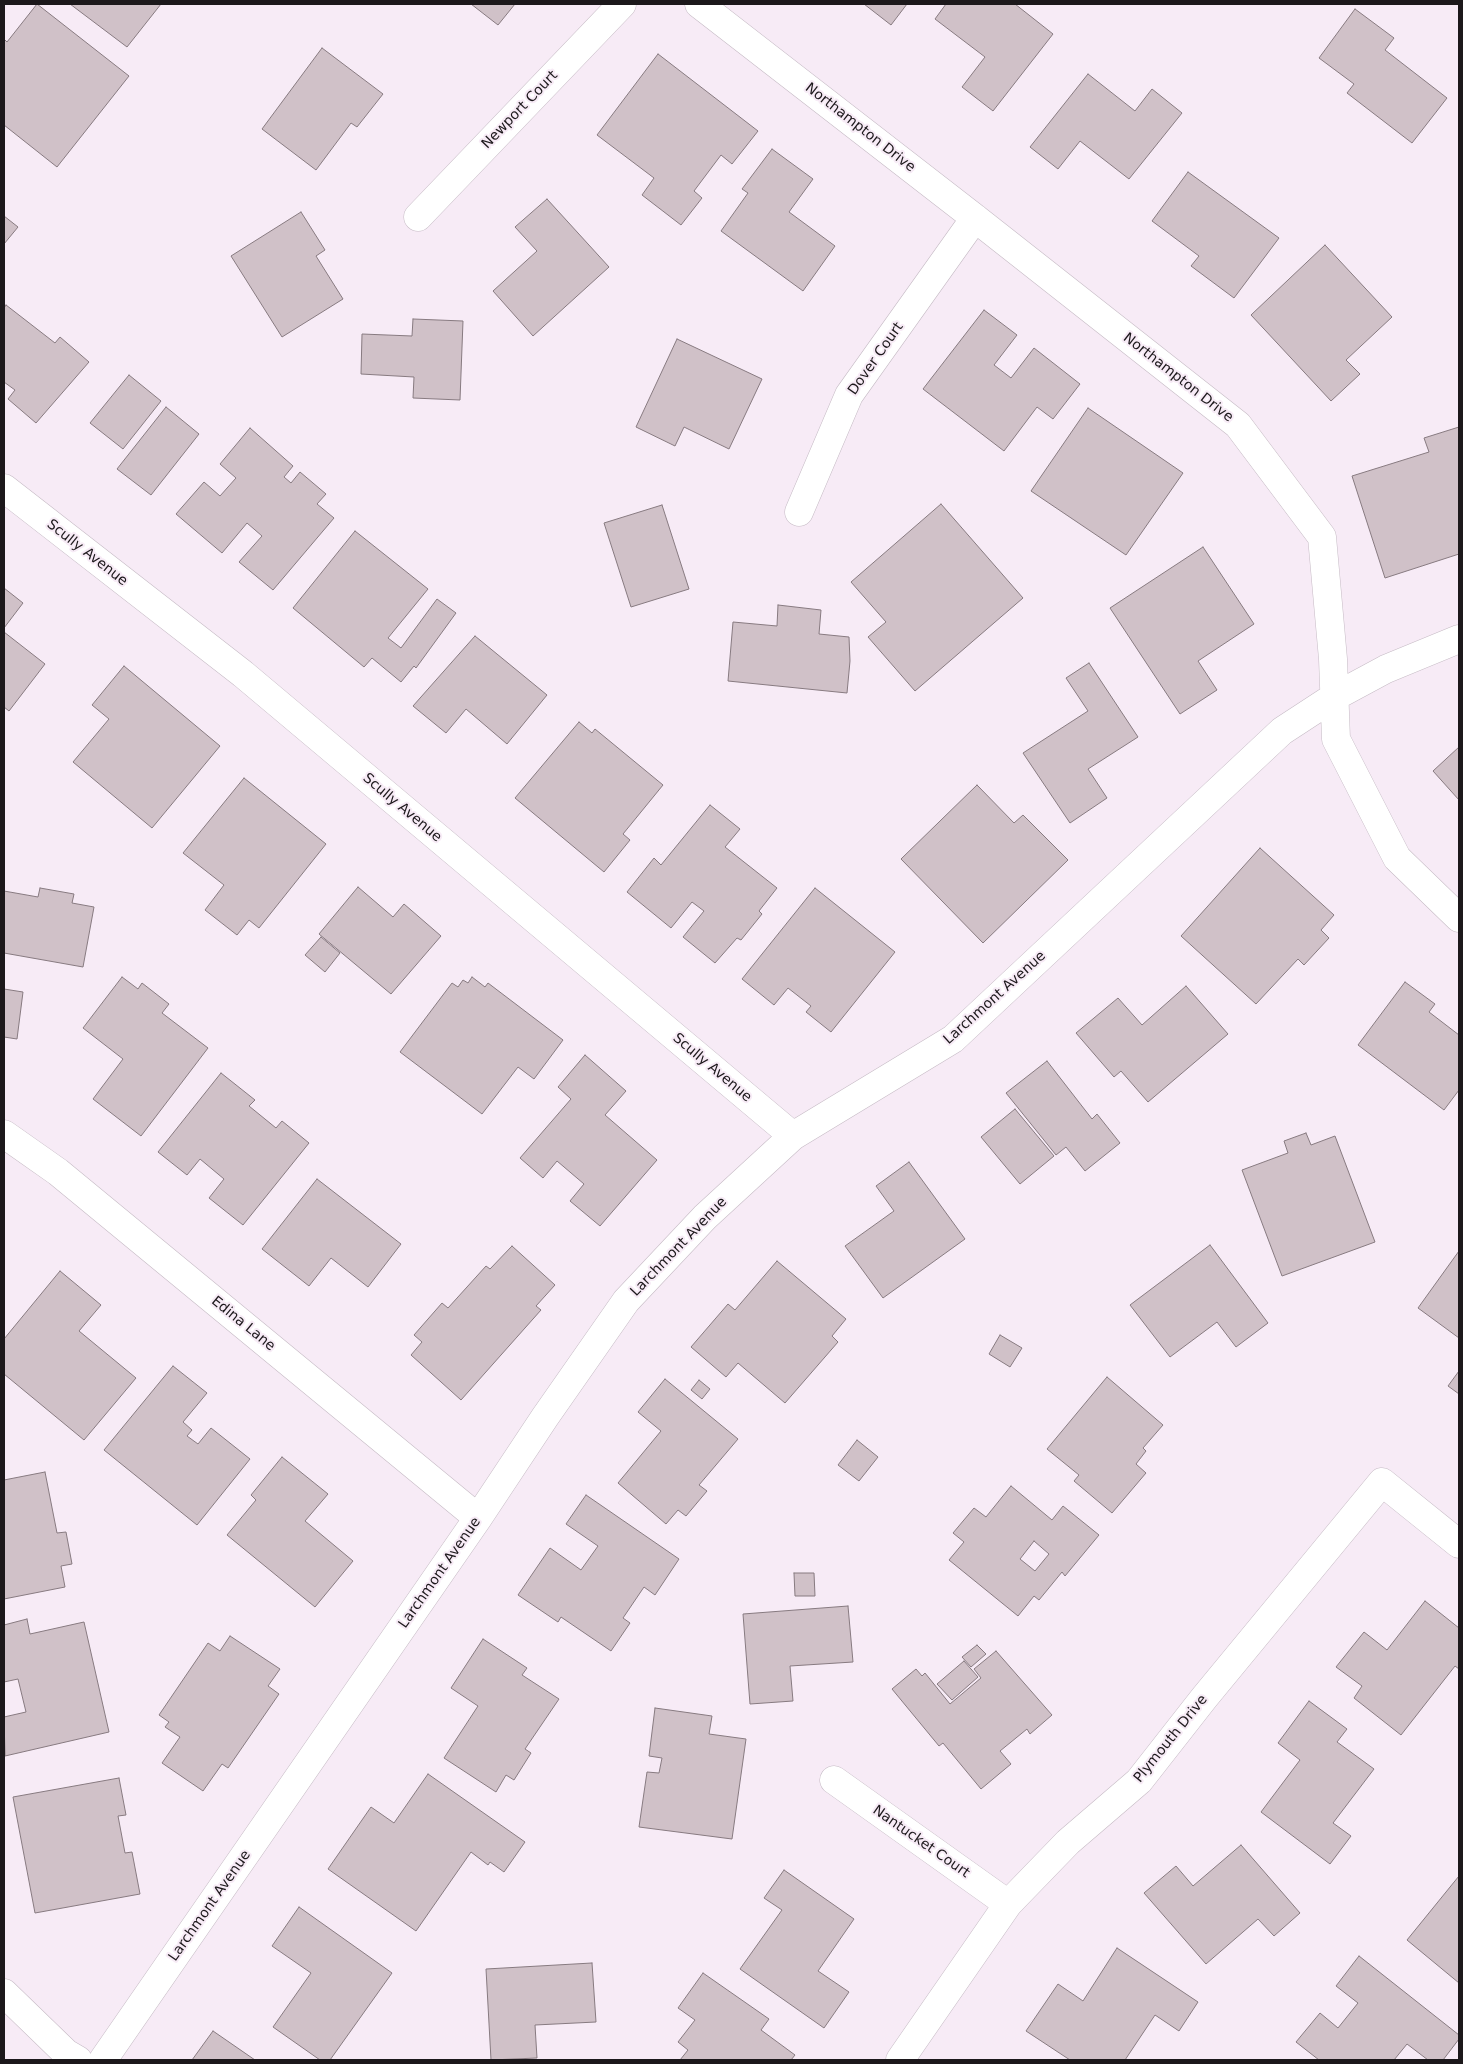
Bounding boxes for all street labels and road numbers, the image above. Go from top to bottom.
street label: Newport Court [478,67,562,153]
street label: Northampton Drive [802,80,918,176]
street label: Dover Court [845,319,907,399]
street label: Northampton Drive [1120,330,1236,426]
street label: Scully Avenue [43,516,131,590]
street label: Scully Avenue [359,770,445,846]
street label: Larchmont Avenue [941,948,1049,1048]
street label: Scully Avenue [669,1030,755,1106]
street label: Larchmont Avenue [627,1194,731,1300]
street label: Edina Lane [208,1293,278,1355]
street label: Larchmont Avenue [395,1514,485,1632]
street label: Plymouth Drive [1131,1692,1211,1786]
street label: Nantucket Court [869,1802,973,1882]
street label: Larchmont Avenue [165,1847,255,1965]

